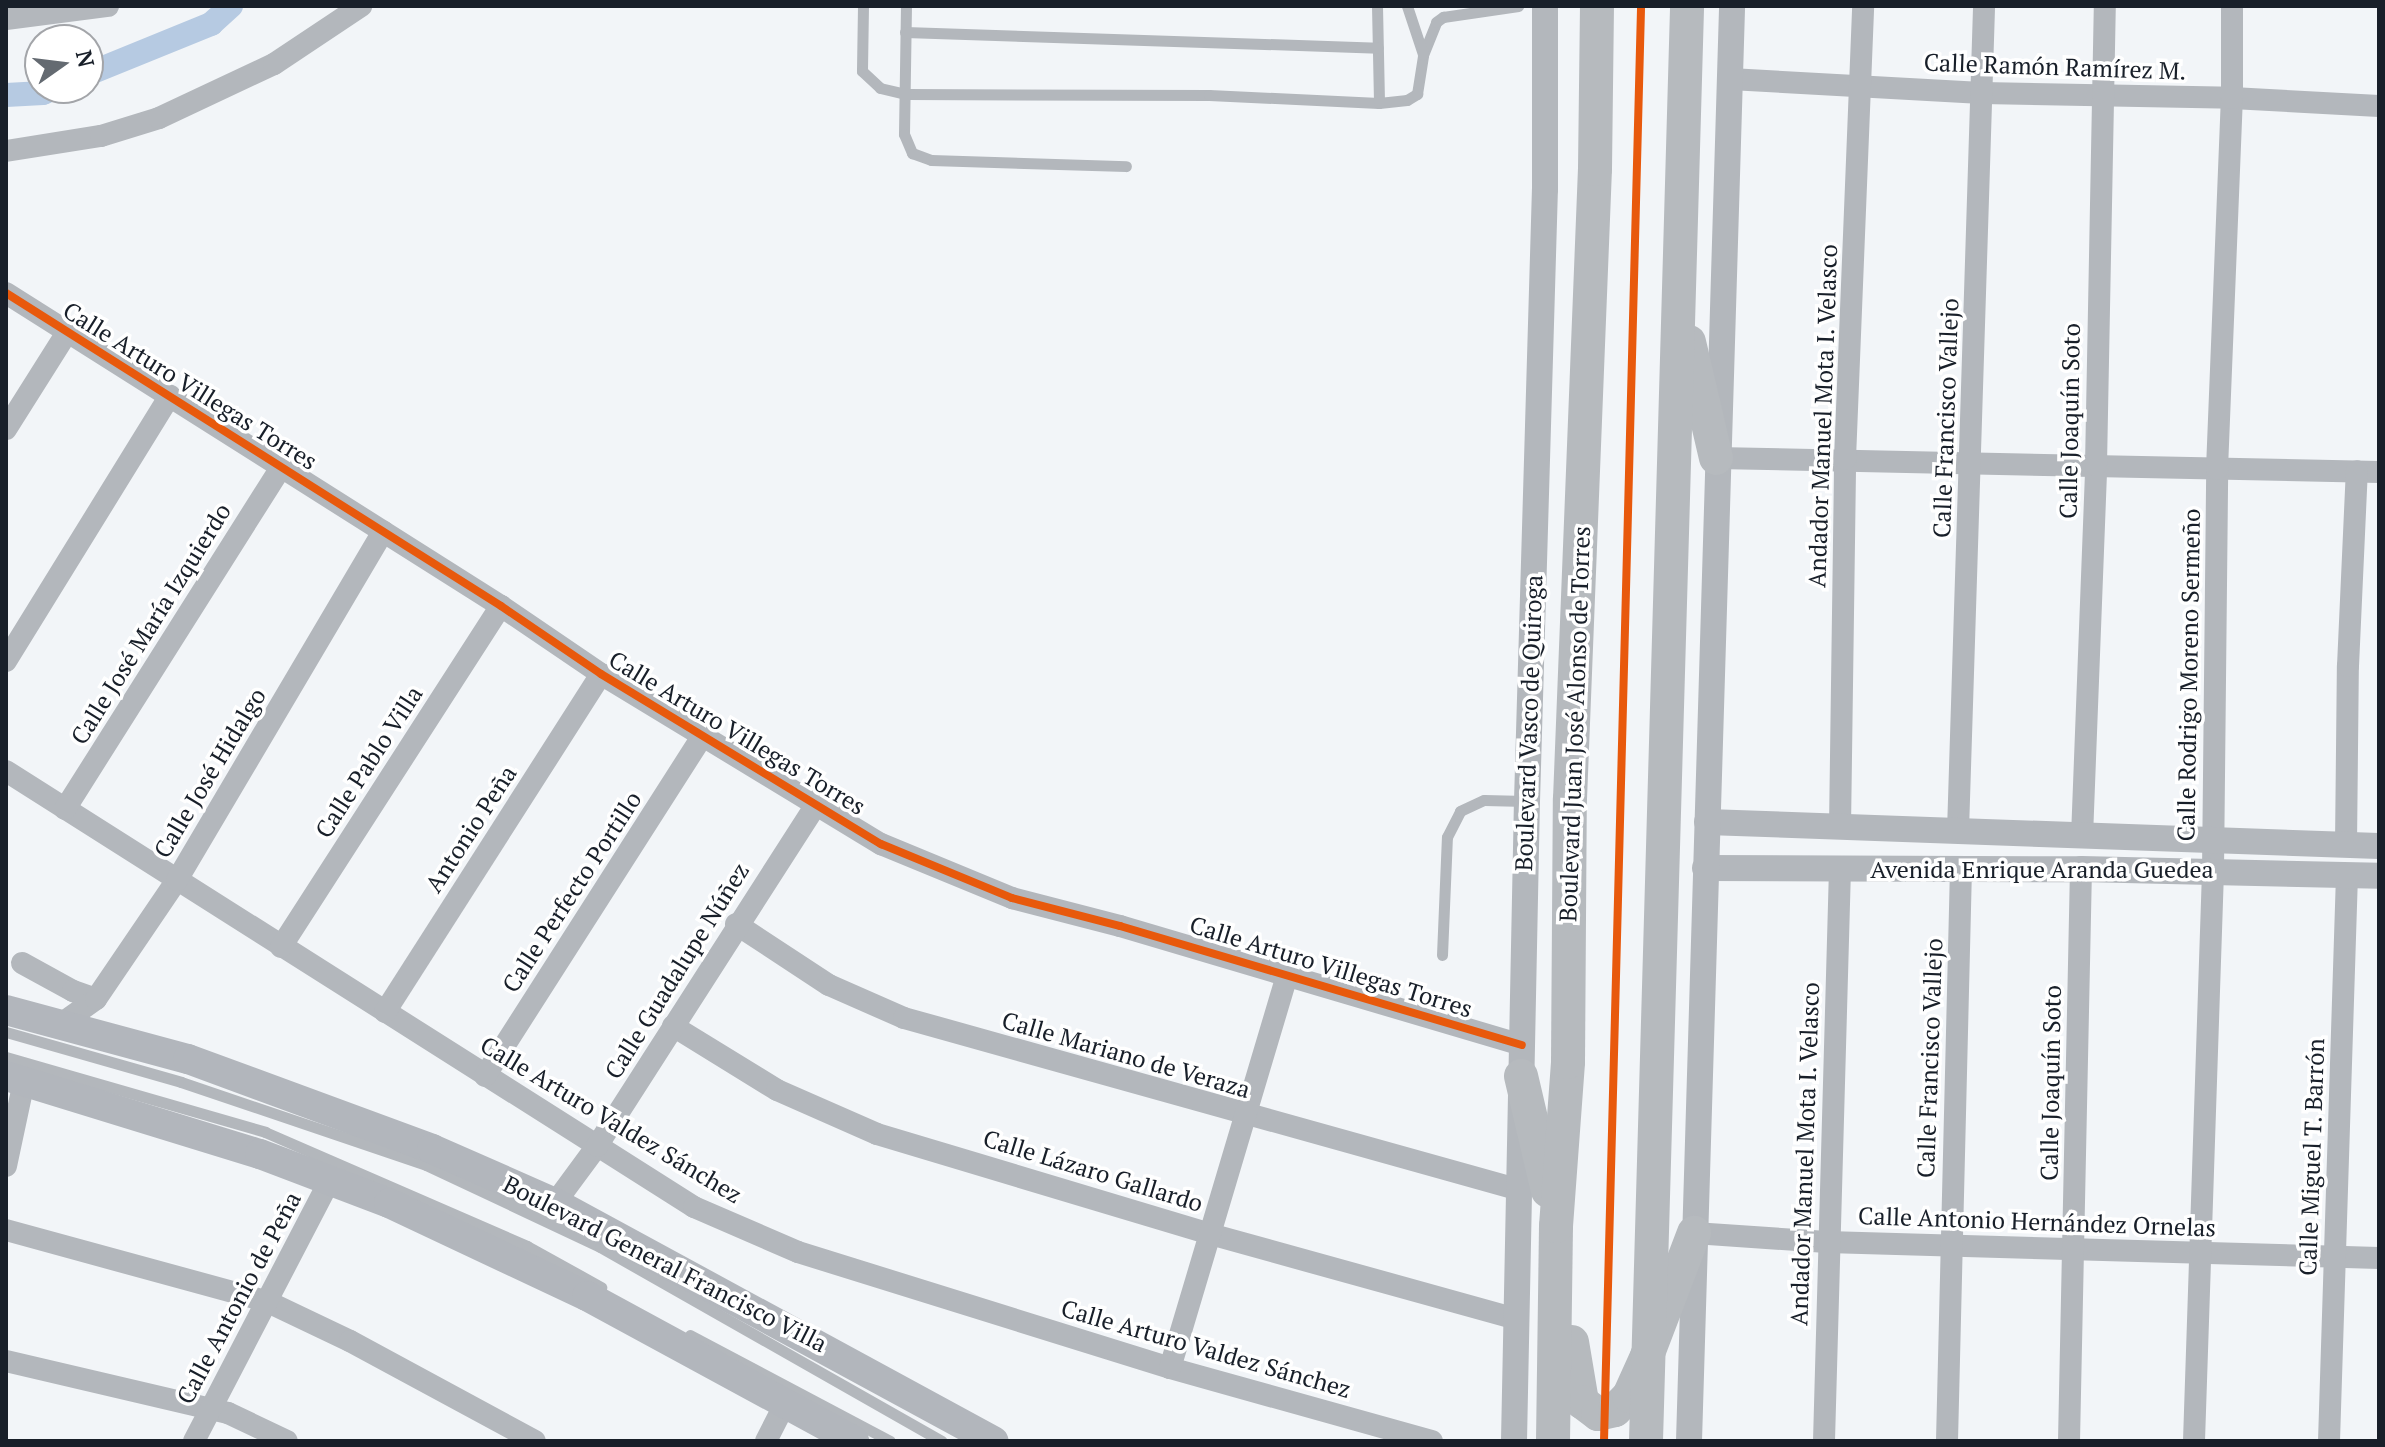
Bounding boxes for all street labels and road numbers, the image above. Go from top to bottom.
street label: Calle Ramón Ramírez M. [1923,48,2187,86]
street label: Andador Manuel Mota I. Velasco [1803,243,1843,589]
street label: Calle Arturo Villegas Torres [57,296,323,476]
street label: Calle Francisco Vallejo [1927,297,1965,539]
street label: Calle Joaquín Soto [2054,323,2086,519]
street label: Calle José María Izquierdo [65,498,237,750]
street label: Calle Rodrigo Moreno Sermeño [2172,508,2206,842]
street label: Boulevard Juan José Alonso de Torres [1554,525,1596,923]
street label: Boulevard Vasco de Quiroga [1509,574,1549,872]
street label: Calle Arturo Villegas Torres [603,645,871,821]
street label: Calle Pablo Villa [309,680,429,844]
street label: Calle José Hidalgo [148,683,272,863]
street label: Antonio Peña [419,760,523,898]
street label: Calle Perfecto Portillo [496,786,648,998]
street label: Avenida Enrique Aranda Guedea [1870,856,2214,884]
street label: Calle Guadalupe Núñez [599,858,755,1084]
street label: Calle Arturo Villegas Torres [1186,910,1476,1024]
street label: Calle Francisco Vallejo [1911,937,1949,1179]
street label: Andador Manuel Mota I. Velasco [1785,981,1825,1327]
street label: Calle Joaquín Soto [2035,985,2067,1181]
street label: Calle Mariano de Veraza [998,1006,1254,1104]
street label: Calle Arturo Valdez Sánchez [475,1030,747,1210]
street label: Calle Miguel T. Barrón [2293,1037,2331,1277]
street label: Calle Lázaro Gallardo [980,1124,1206,1218]
street label: Boulevard General Francisco Villa [498,1169,832,1359]
street label: Calle Antonio de Peña [171,1187,307,1409]
street label: Calle Antonio Hernández Ornelas [1857,1201,2217,1243]
street label: Calle Arturo Valdez Sánchez [1057,1294,1355,1404]

